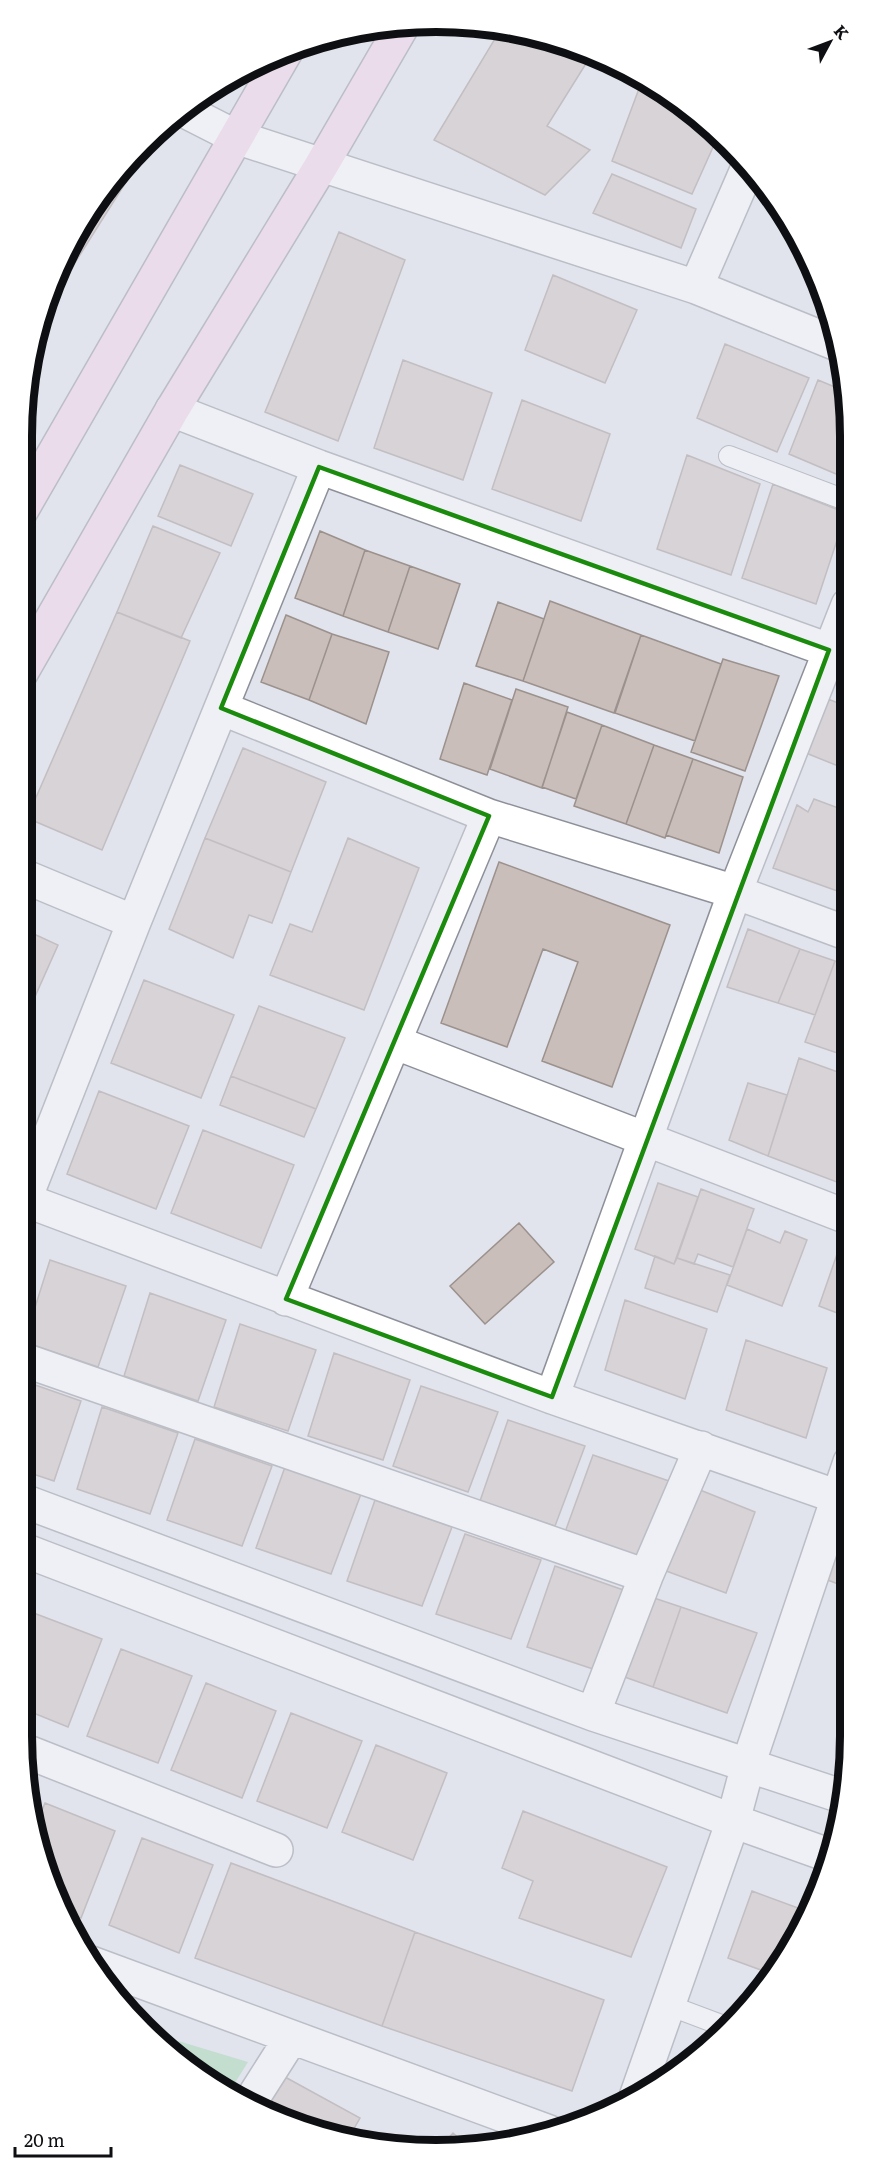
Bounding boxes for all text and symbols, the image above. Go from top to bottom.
north arrow [800,12,860,72]
text: K [829,19,856,44]
scale bar [15,2120,111,2158]
text: 20 m [24,2126,65,2153]

